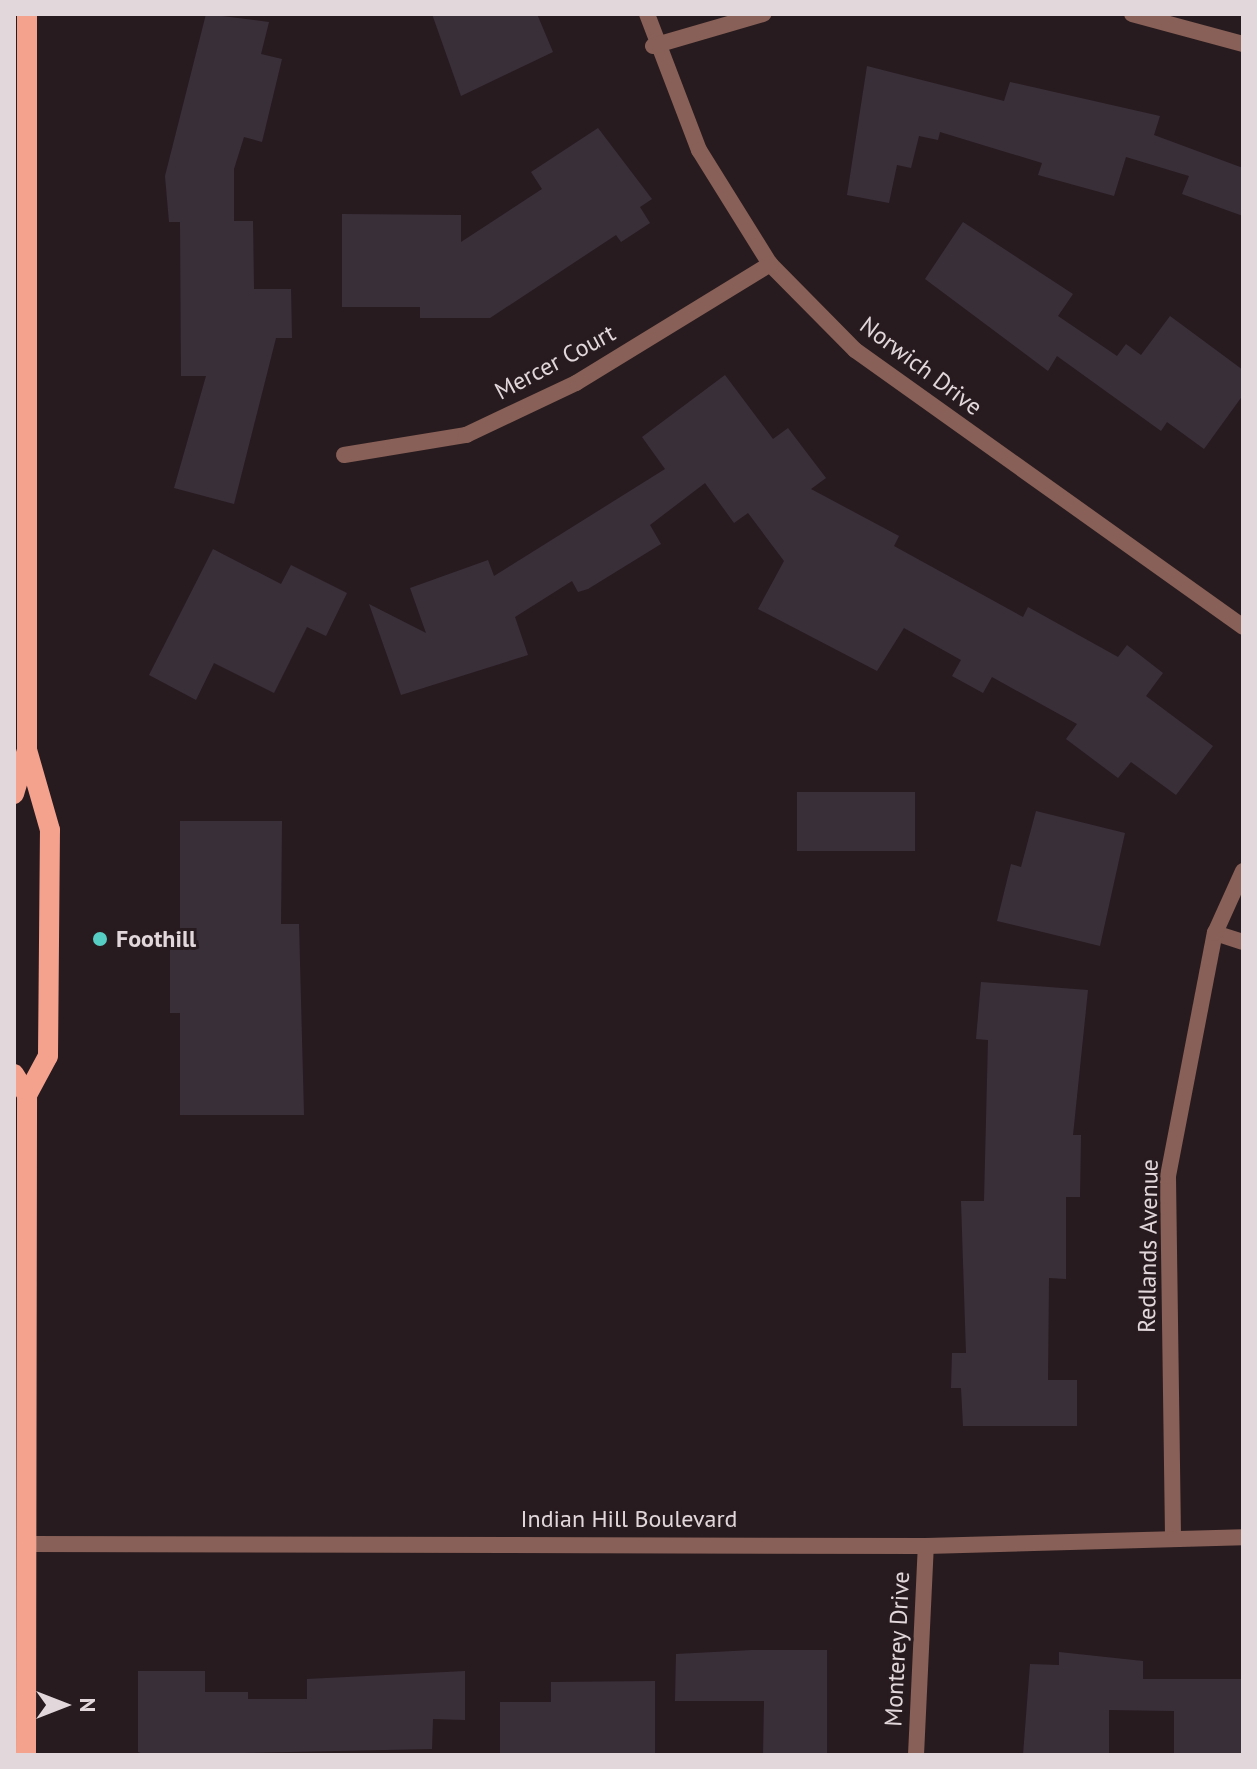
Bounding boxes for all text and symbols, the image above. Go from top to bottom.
street label: Norwich Drive [854,311,988,421]
street label: Mercer Court [490,318,620,406]
place label: Foothill [116,925,196,953]
marker: Foothill [91,930,109,948]
street label: Redlands Avenue [1132,1158,1164,1334]
street label: Indian Hill Boulevard [521,1505,737,1533]
street label: Monterey Drive [879,1570,915,1728]
north arrow [24,1665,104,1745]
text: N [74,1698,102,1712]

